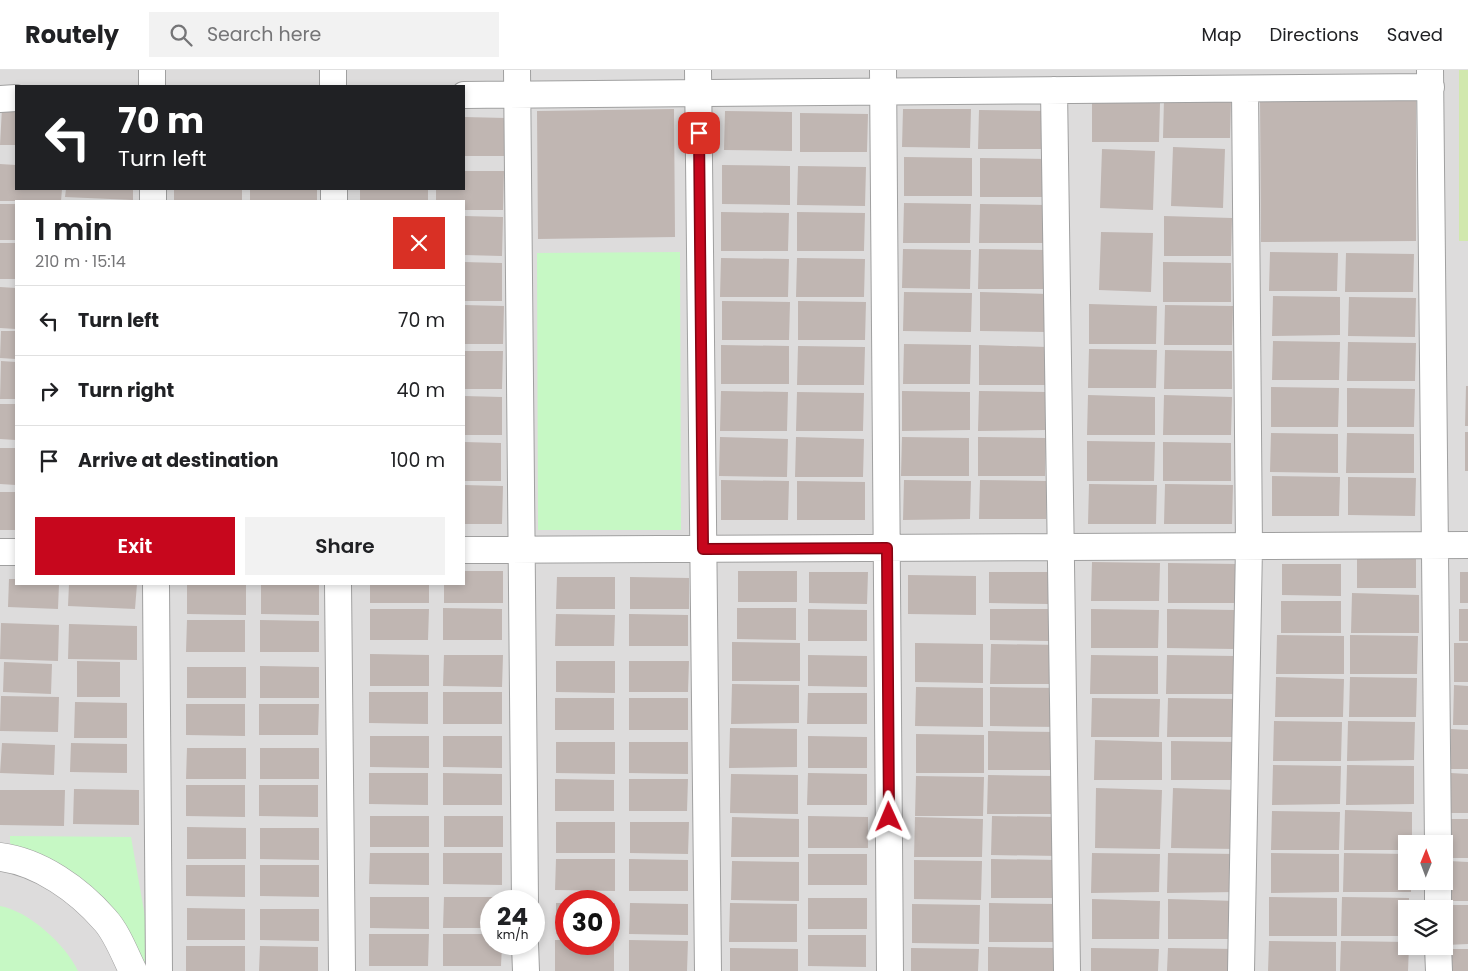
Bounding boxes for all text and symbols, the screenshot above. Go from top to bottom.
search box [149,12,499,57]
text: Routely [25,18,119,51]
icon: search [167,21,195,49]
text: Search here [207,21,321,48]
text: Map [1202,22,1241,47]
text: Directions [1269,22,1359,47]
text: Saved [1387,22,1443,47]
text: 70 m [118,96,204,145]
icon: left [35,105,100,170]
pin [678,112,720,154]
icon: arrive [685,119,713,147]
text: Turn left [118,143,206,174]
text: 1 min [35,208,113,251]
button: close [393,217,445,269]
text: 210 m · 15:14 [35,250,126,273]
icon: left [35,307,63,335]
text: Turn left [78,307,159,334]
text: 70 m [398,307,445,334]
icon: right [35,377,63,405]
text: Turn right [78,377,174,404]
text: 40 m [396,377,445,404]
icon: arrive [35,447,63,475]
text: Arrive at destination [78,447,279,474]
text: 100 m [390,447,445,474]
button: Exit [35,517,235,575]
button: Share [245,517,445,575]
position arrow [862,790,914,842]
north arrow [1398,835,1452,890]
map controls [1398,835,1453,955]
speed limit sign: 30 [555,890,620,955]
text: 24 [497,899,528,934]
button: layers [1398,900,1453,955]
text: km/h [497,926,528,943]

